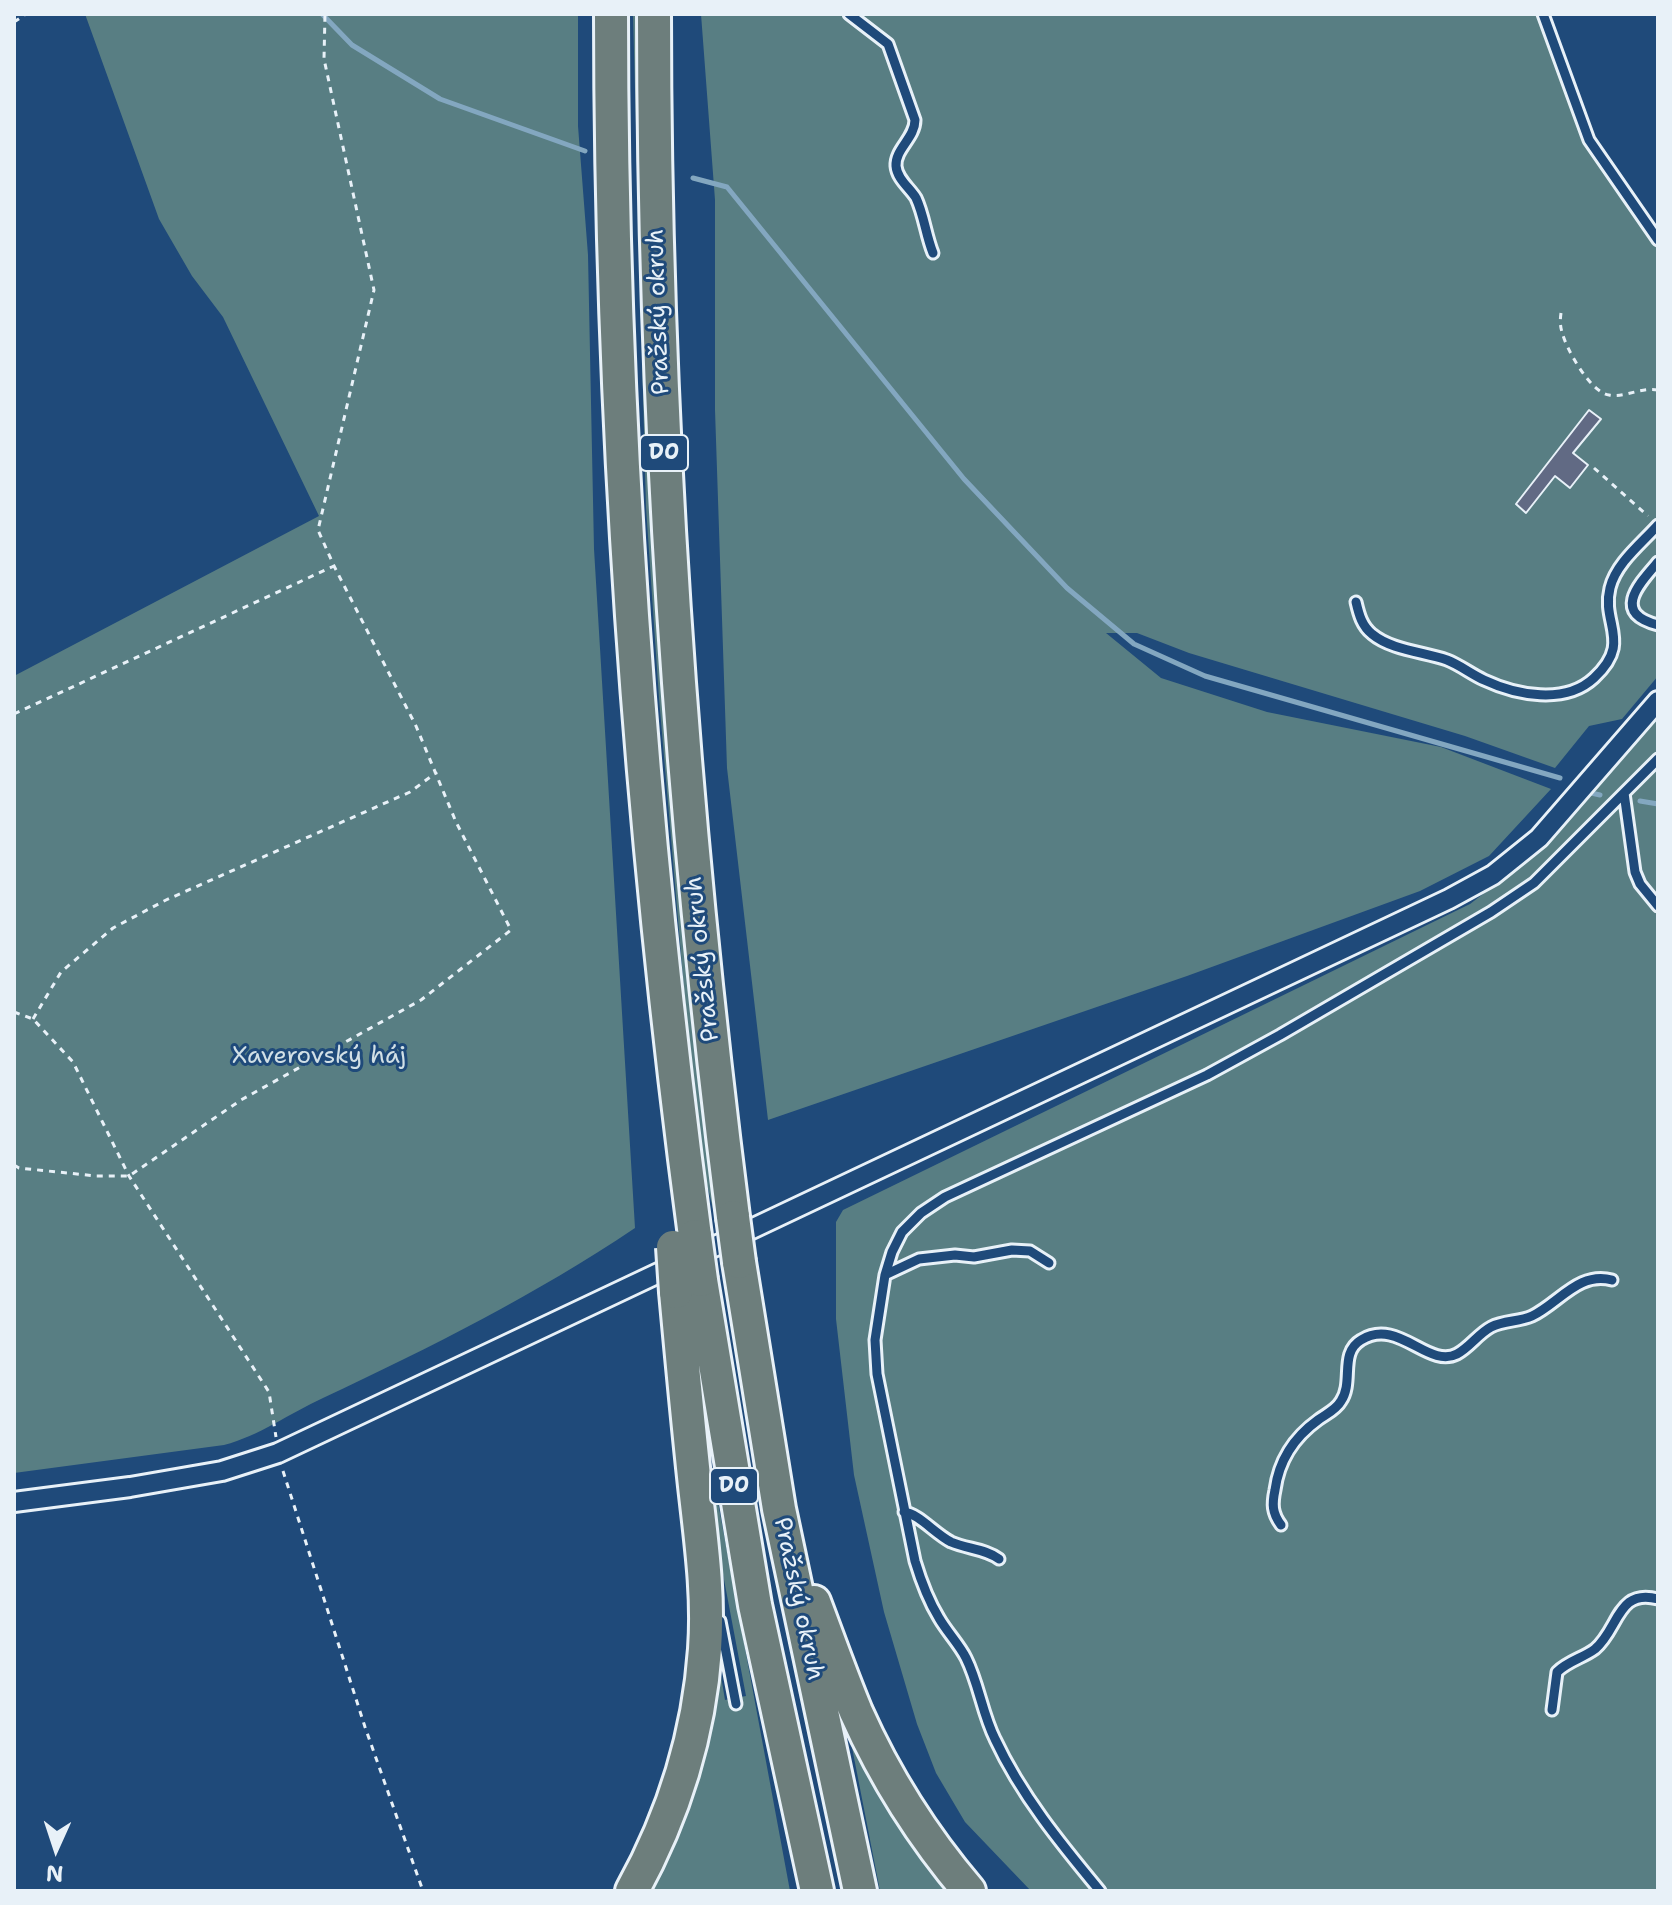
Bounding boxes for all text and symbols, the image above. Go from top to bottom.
street label: Pražský okruh [642,229,676,395]
road number: D0 [640,435,688,471]
street label: Pražský okruh [680,875,726,1043]
park label: Xaverovský háj [232,1043,406,1071]
road number: D0 [710,1468,758,1504]
street label: Pražský okruh [767,1515,829,1683]
north arrow [16,1809,96,1889]
text: N [45,1859,64,1888]

